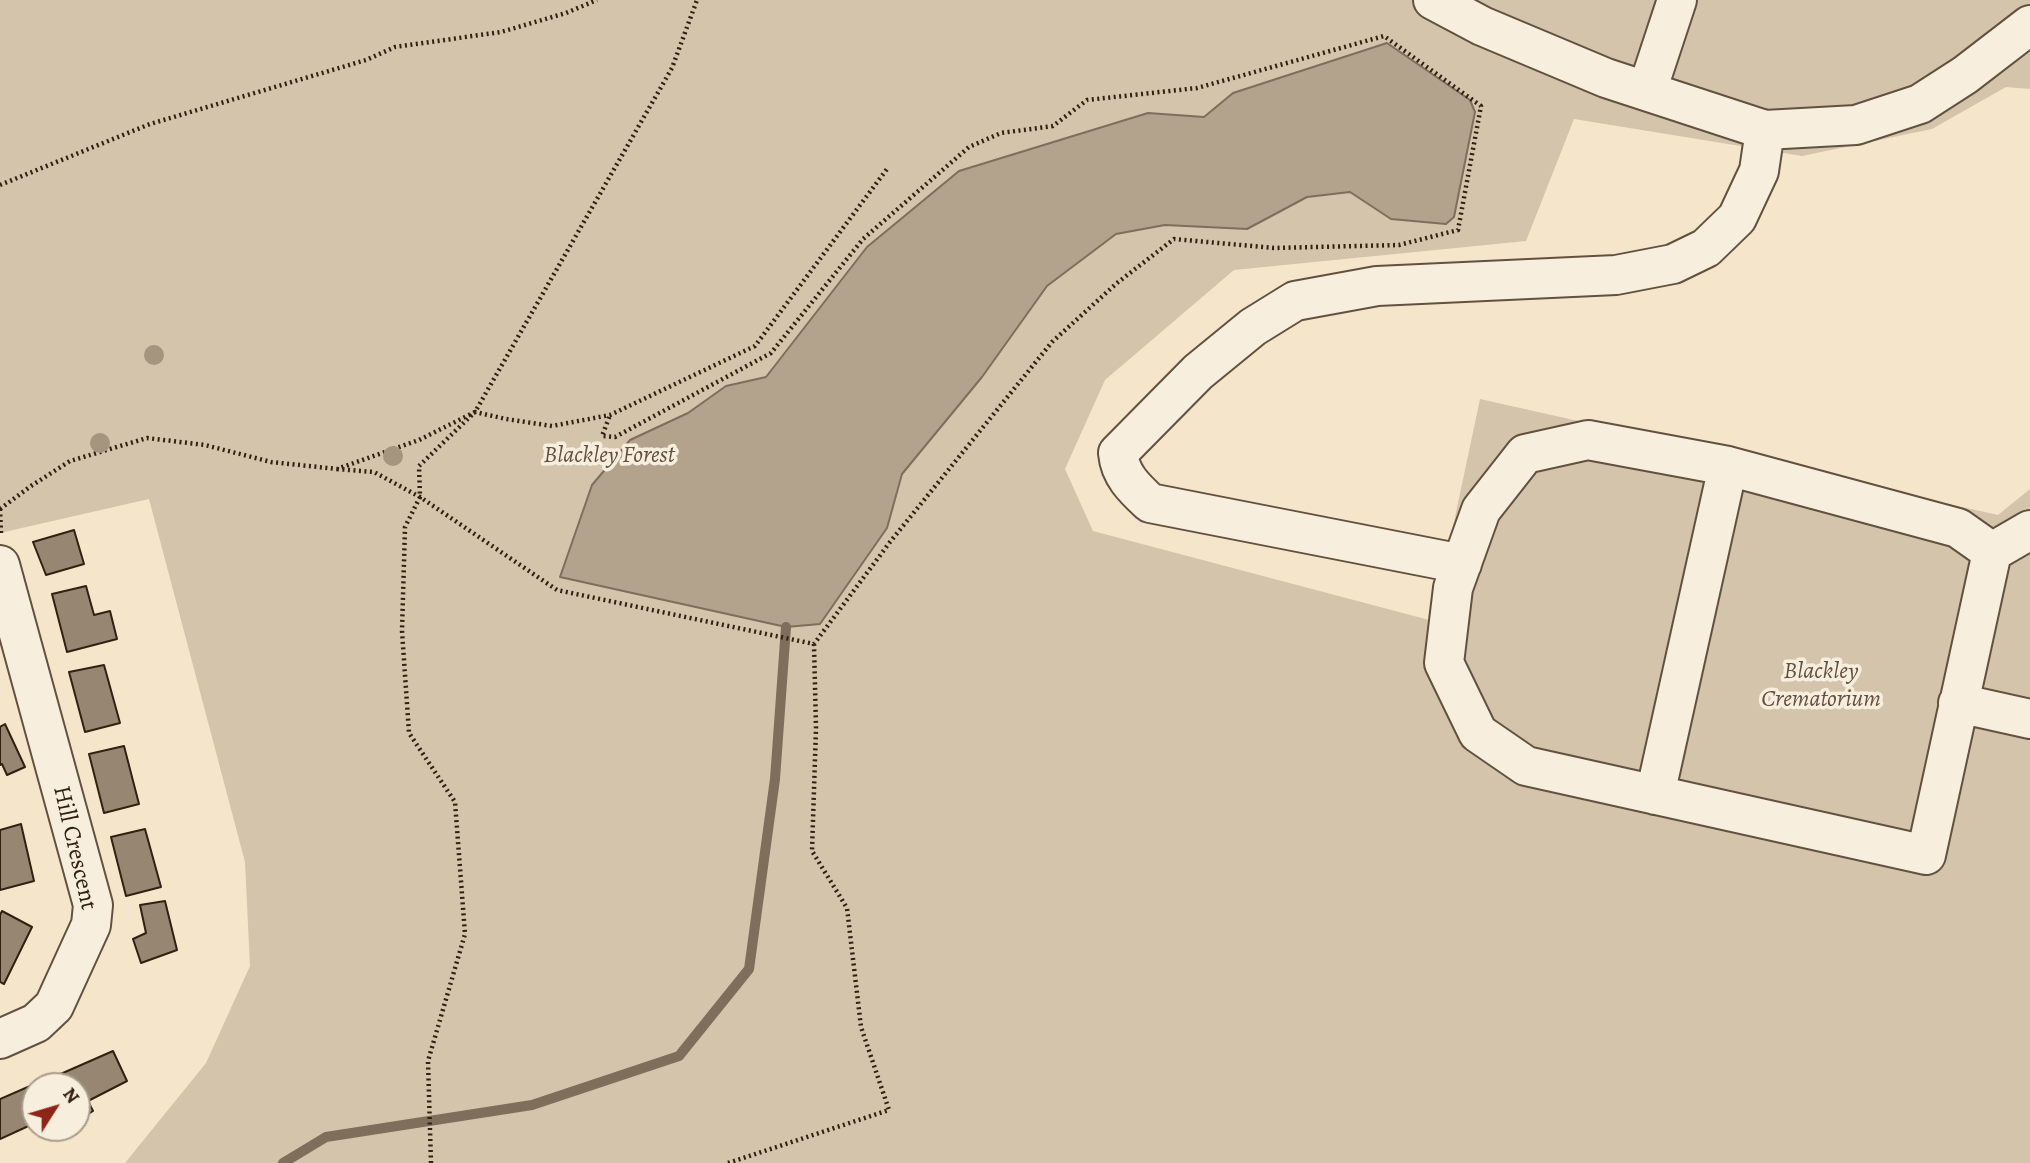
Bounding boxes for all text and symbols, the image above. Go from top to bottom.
park label: Blackley Forest [543,442,675,470]
park label: Blackley Crematorium [1761,658,1881,714]
street label: Hill Crescent [46,783,102,913]
north arrow [21,1072,91,1142]
text: N [57,1082,86,1109]

